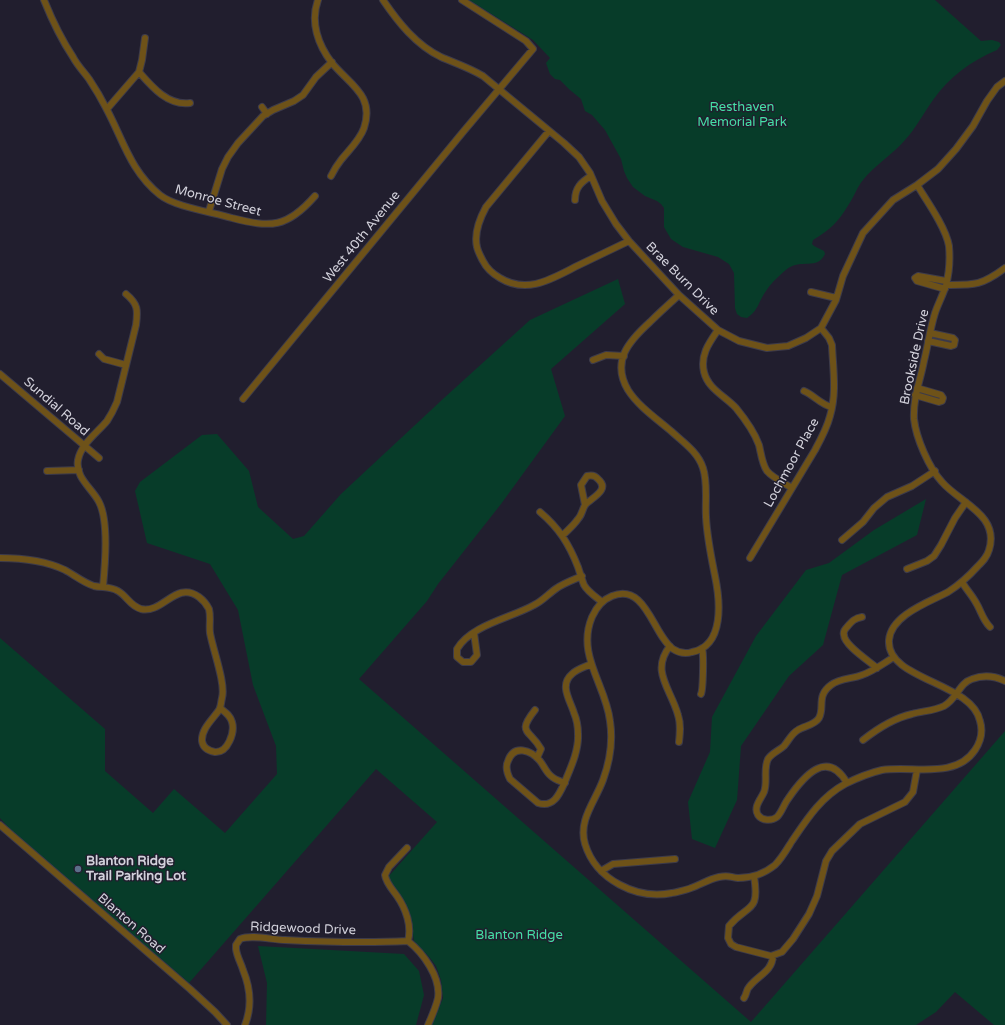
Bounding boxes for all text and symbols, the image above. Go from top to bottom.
park label: Resthaven Memorial Park [697,100,787,131]
street label: Monroe Street [173,182,263,220]
street label: West 40th Avenue [320,188,404,286]
street label: Brae Burn Drive [642,239,722,319]
street label: Brookside Drive [897,308,933,406]
street label: Sundial Road [20,374,92,440]
street label: Lochmoor Place [761,416,823,510]
place label: Blanton Ridge Trail Parking Lot [86,854,186,885]
marker: Blanton Ridge Trail Parking Lot [73,864,83,874]
street label: Blanton Road [94,891,168,957]
street label: Ridgewood Drive [250,919,356,939]
park label: Blanton Ridge [475,928,563,944]

